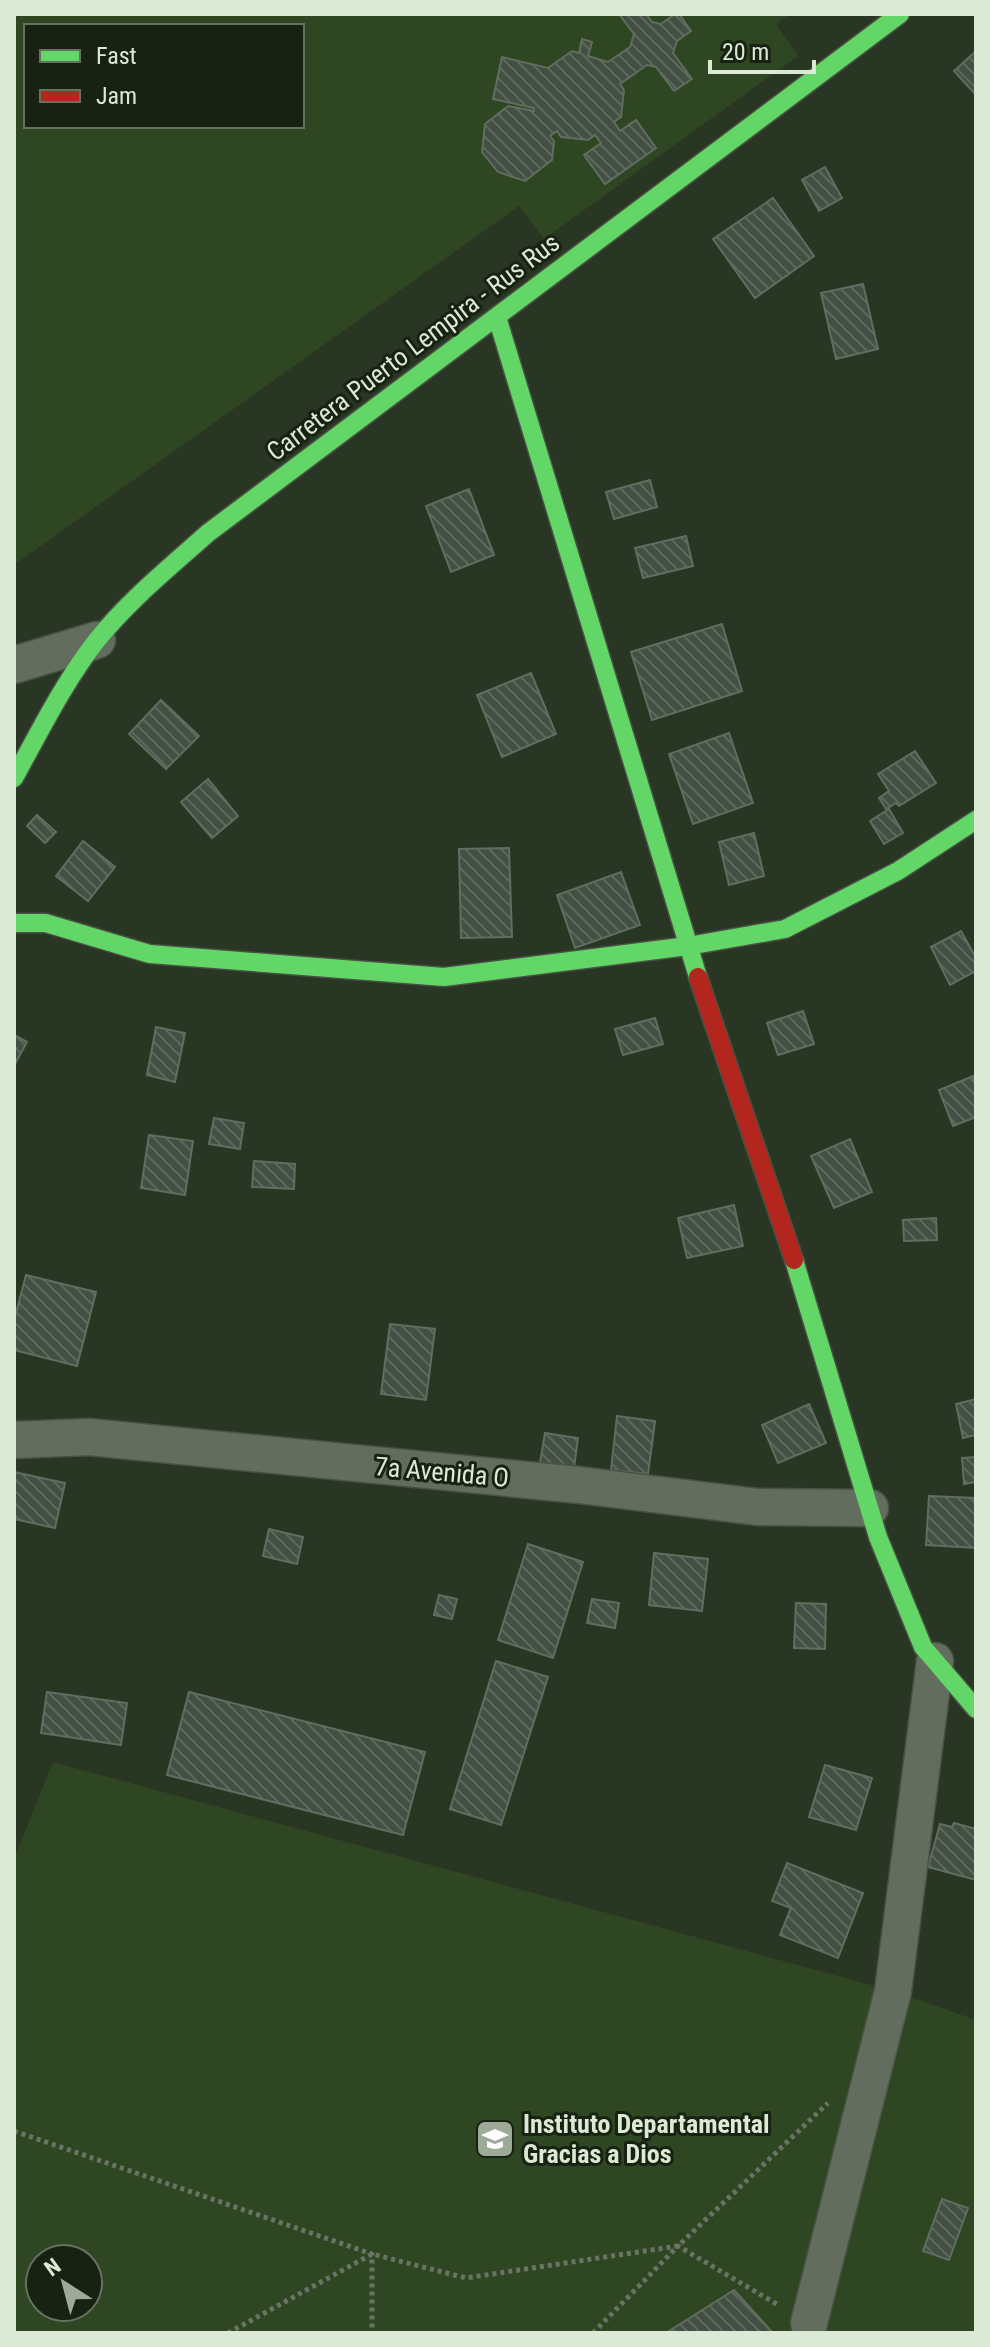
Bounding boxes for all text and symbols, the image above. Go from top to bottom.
legend [24,24,304,128]
scale bar [710,24,814,74]
text: 20 m [722,38,769,66]
text: Fast [96,42,137,70]
text: Jam [96,82,137,110]
street label: Carretera Puerto Lempira - Rus Rus [261,227,565,467]
street label: 7a Avenida O [374,1451,510,1493]
place label: Instituto Departamental Gracias a Dios [523,2109,769,2169]
school or university icon: Instituto Departamental Gracias a Dios [474,2118,516,2160]
north arrow [24,2243,104,2323]
text: N [40,2253,65,2281]

